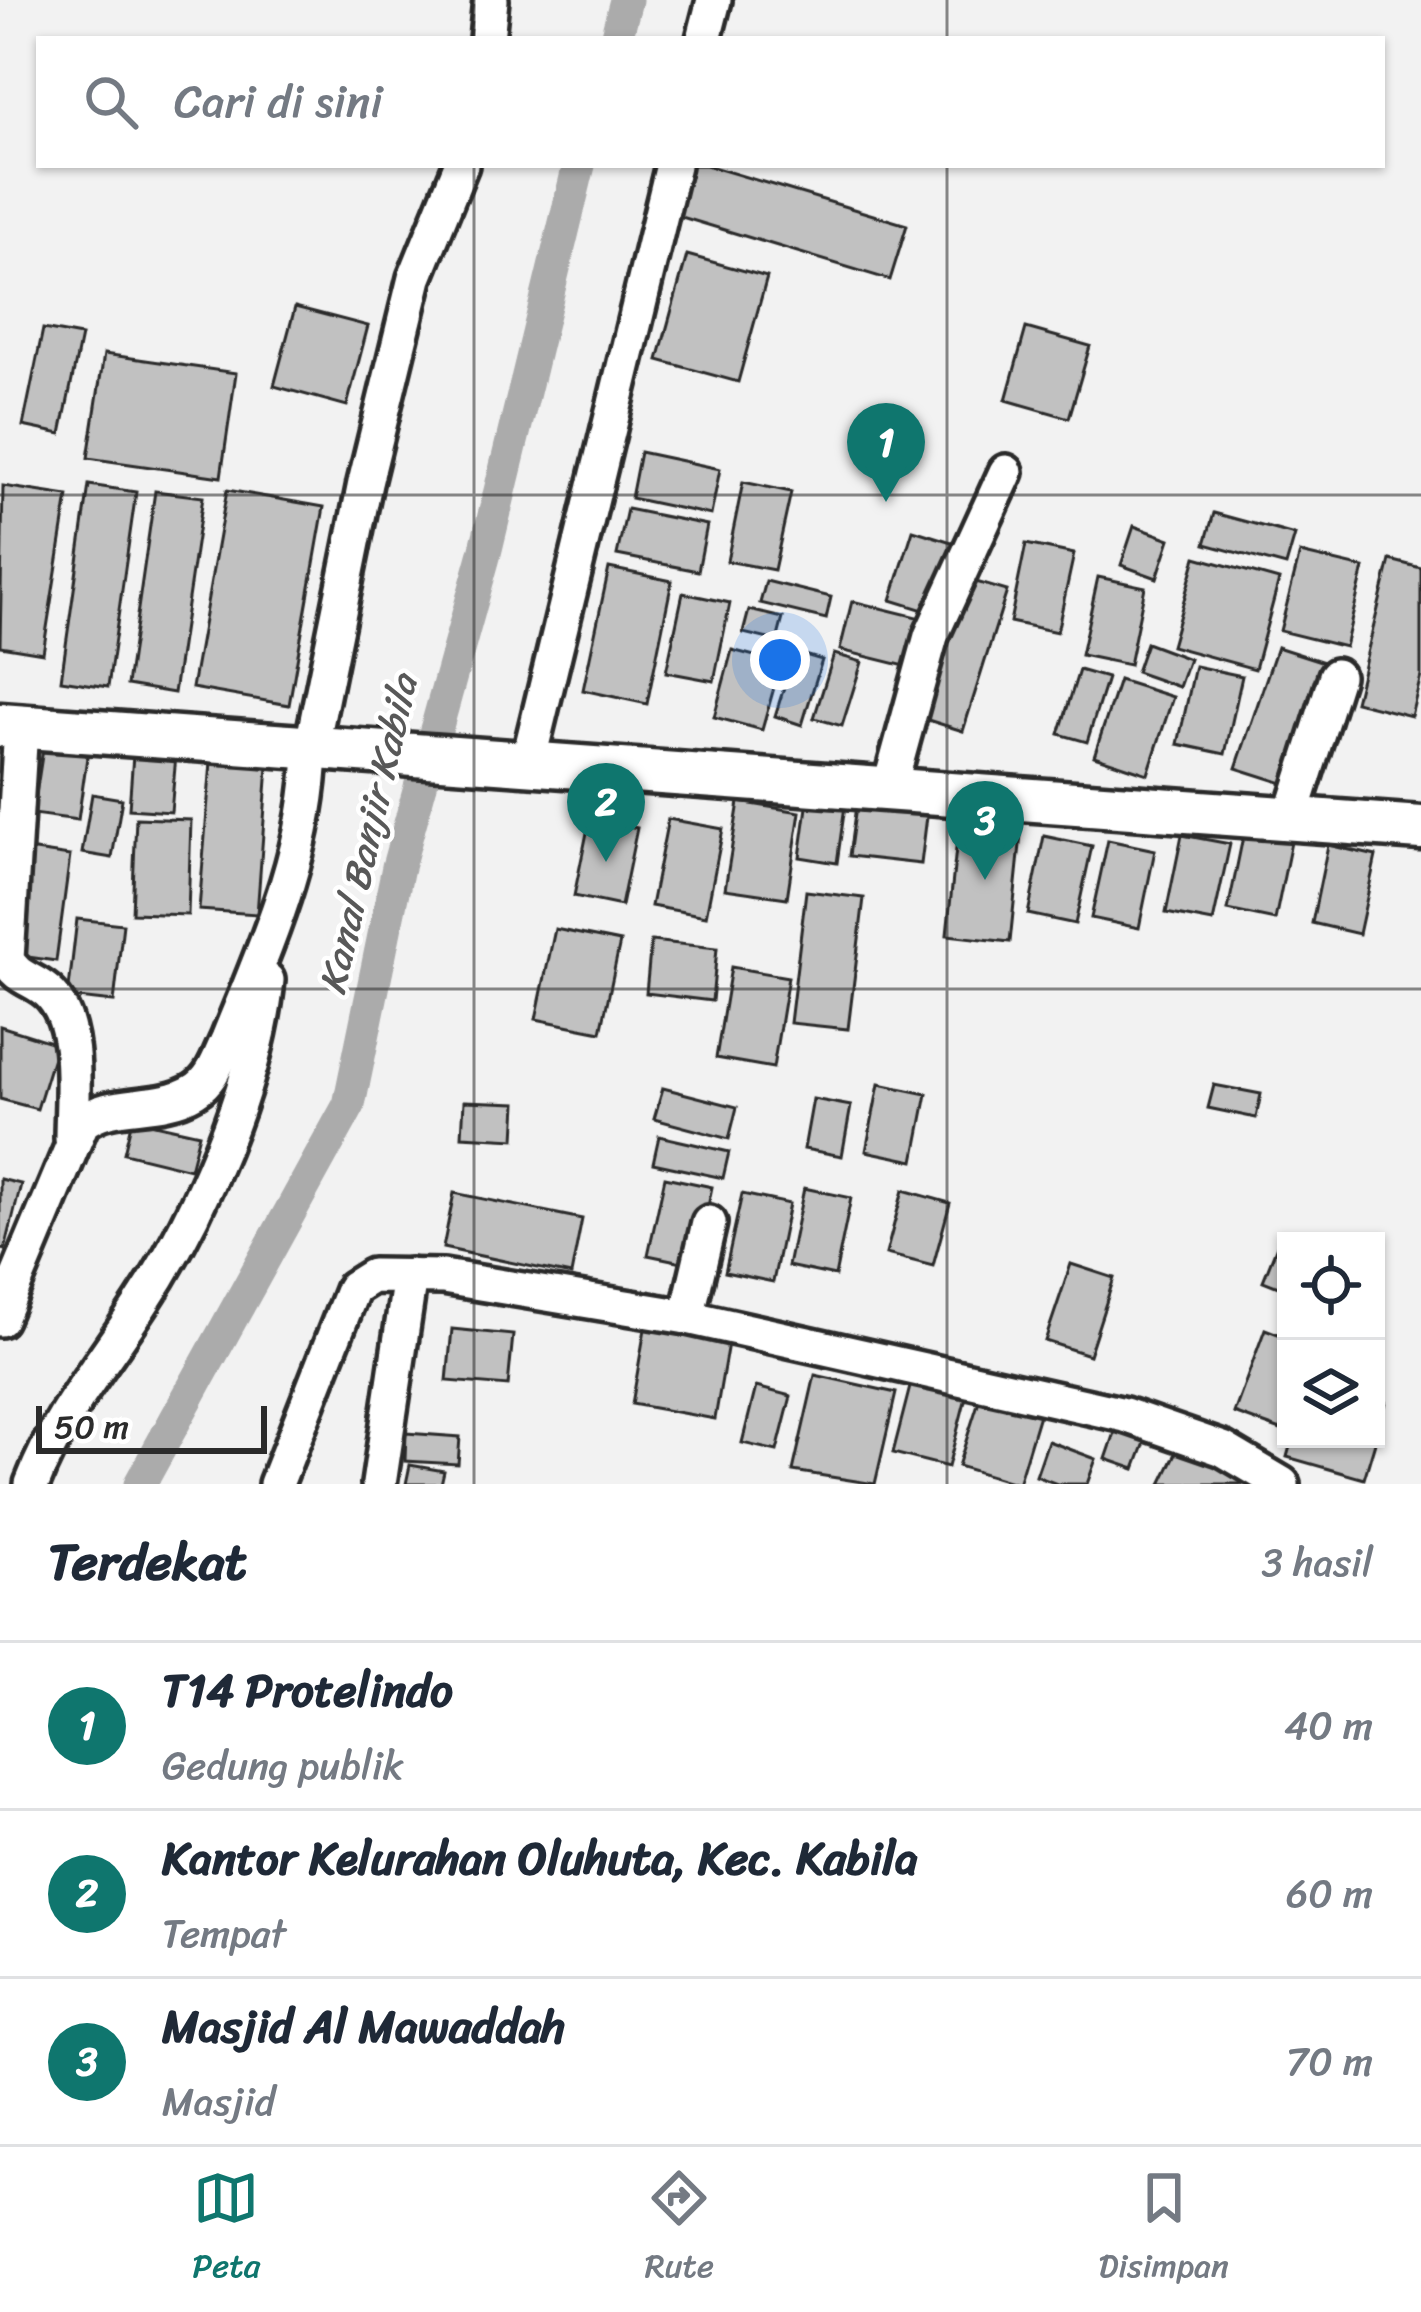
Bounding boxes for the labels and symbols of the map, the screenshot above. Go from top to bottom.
pin: 1 [847,403,925,502]
your location [750,630,810,690]
water label: Kanal Banjir Kabila [297,664,439,1001]
pin: 2 [567,763,645,862]
pin: 3 [946,781,1024,880]
scale bar [36,1400,267,1453]

